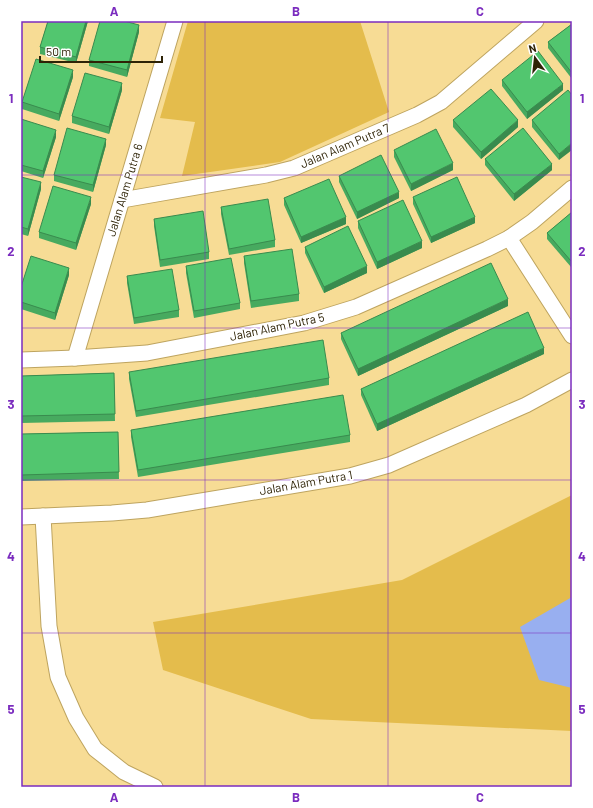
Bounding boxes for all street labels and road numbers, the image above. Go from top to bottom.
street label: Jalan Alam Putra 7 [298,120,392,170]
street label: Jalan Alam Putra 6 [103,142,145,238]
street label: Jalan Alam Putra 5 [228,309,325,343]
street label: Jalan Alam Putra 1 [258,467,353,497]

